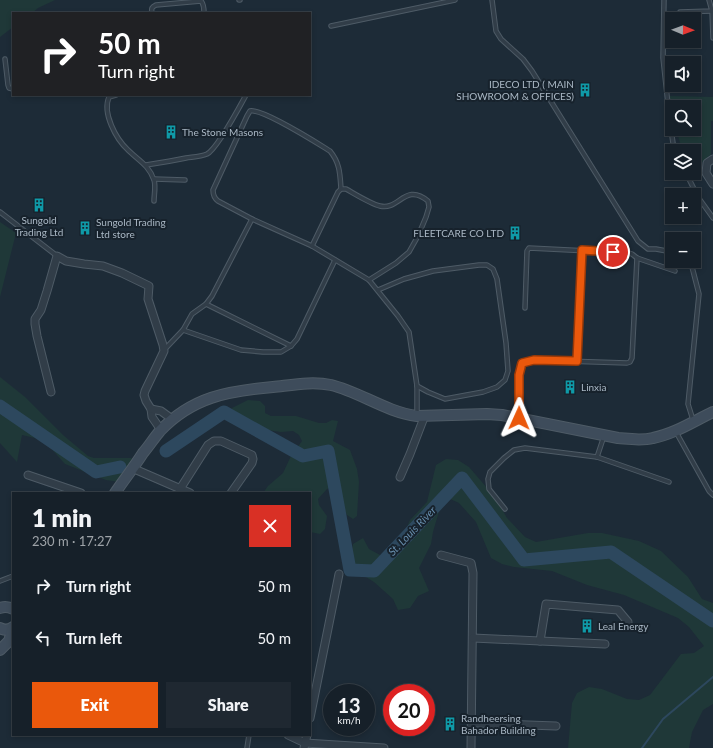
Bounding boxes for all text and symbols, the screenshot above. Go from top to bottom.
north arrow [665,12,701,48]
map controls [665,12,701,268]
text: 50 m [98,26,161,60]
icon: right [32,28,84,80]
button: sound [665,56,701,92]
text: Turn right [98,60,175,82]
place label: IDECO LTD ( MAIN SHOWROOM & OFFICES) [456,78,574,102]
building icon: IDECO LTD ( MAIN SHOWROOM & OFFICES) [577,82,593,98]
button: search [665,100,701,136]
building icon: The Stone Masons [163,124,179,140]
place label: The Stone Masons [182,126,263,138]
button: layers [665,144,701,180]
button: + [665,188,701,224]
building icon: Sungold Trading Ltd [31,197,47,213]
place label: Sungold Trading Ltd [15,214,63,238]
place label: Sungold Trading Ltd store [96,216,166,240]
building icon: Sungold Trading Ltd store [77,220,93,236]
building icon: FLEETCARE CO LTD [507,225,523,241]
place label: FLEETCARE CO LTD [413,227,504,239]
button: − [665,232,701,268]
pin [596,235,630,269]
icon: arrive [602,241,624,263]
building icon: Linxia [562,379,578,395]
place label: Linxia [581,381,606,393]
position arrow [498,397,540,439]
text: 1 min [32,503,92,532]
water label: St. Louis River [385,503,438,558]
button: close [249,505,291,547]
text: 230 m · 17:27 [32,533,112,549]
icon: right [32,575,54,597]
text: Turn right [66,577,131,595]
text: 50 m [257,577,291,595]
building icon: Leal Energy [579,618,595,634]
place label: Leal Energy [598,620,649,632]
icon: left [32,627,54,649]
text: Turn left [66,629,122,647]
text: 50 m [257,629,291,647]
button: Exit [32,682,158,728]
button: Share [166,682,291,728]
speed limit sign: 20 [383,684,435,736]
text: 13 [337,693,361,717]
place label: Randheersing Bahador Building [461,712,536,736]
text: km/h [337,714,361,726]
building icon: Randheersing Bahador Building [442,716,458,732]

